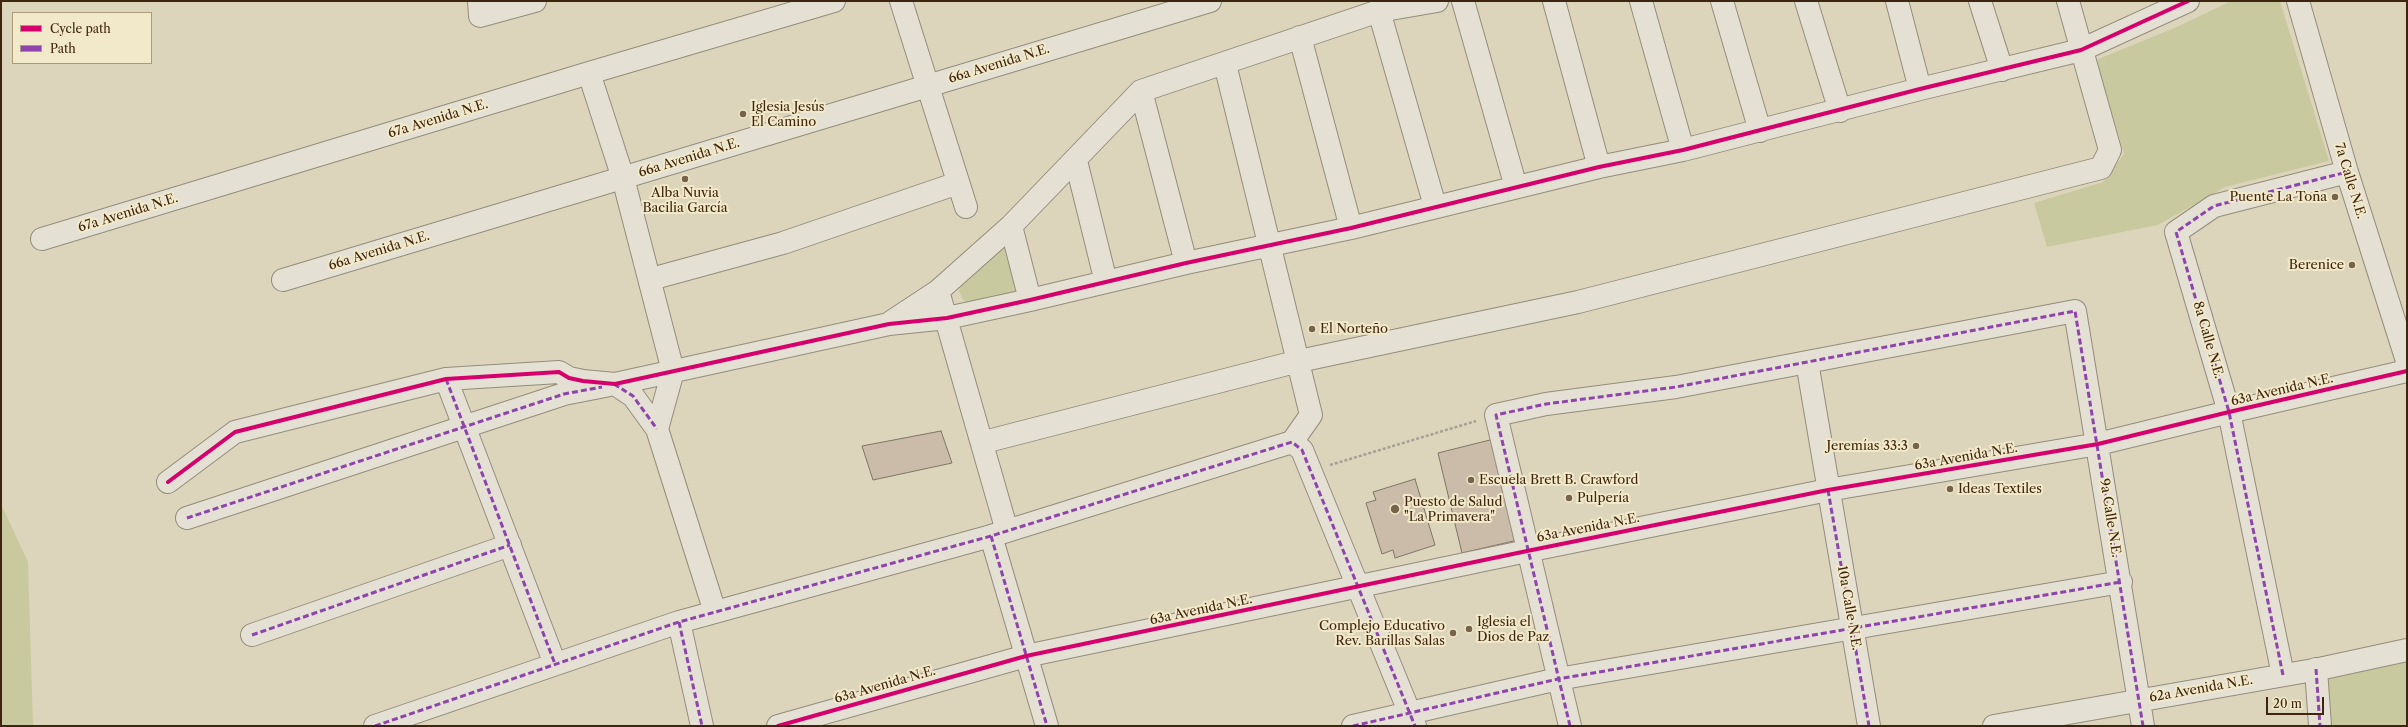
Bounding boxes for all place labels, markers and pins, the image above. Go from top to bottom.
place label: Iglesia Jesús El Camino [751,99,825,130]
marker: Iglesia Jesús El Camino [738,109,748,119]
marker: Alba Nuvia Bacilia García [680,174,690,184]
place label: Alba Nuvia Bacilia García [642,185,728,216]
place label: Puente La Toña [2230,189,2327,205]
marker: Puente La Toña [2330,192,2340,202]
place label: Berenice [2289,257,2344,273]
marker: Berenice [2347,260,2357,270]
place label: El Norteño [1320,321,1388,337]
marker: El Norteño [1307,324,1317,334]
place label: Jeremías 33:3 [1827,438,1908,454]
marker: Jeremías 33:3 [1911,441,1921,451]
place label: Escuela Brett B. Crawford [1479,472,1639,488]
marker: Escuela Brett B. Crawford [1466,475,1476,485]
place label: Ideas Textiles [1958,481,2042,497]
marker: Ideas Textiles [1945,484,1955,494]
place label: Pulpería [1577,490,1629,506]
marker: Pulpería [1564,493,1574,503]
place label: Puesto de Salud "La Primavera" [1404,494,1503,525]
marker: Puesto de Salud "La Primavera" [1389,503,1401,515]
place label: Iglesia el Dios de Paz [1477,614,1549,645]
place label: Complejo Educativo Rev. Barillas Salas [1319,618,1445,649]
marker: Iglesia el Dios de Paz [1464,624,1474,634]
marker: Complejo Educativo Rev. Barillas Salas [1448,628,1458,638]

